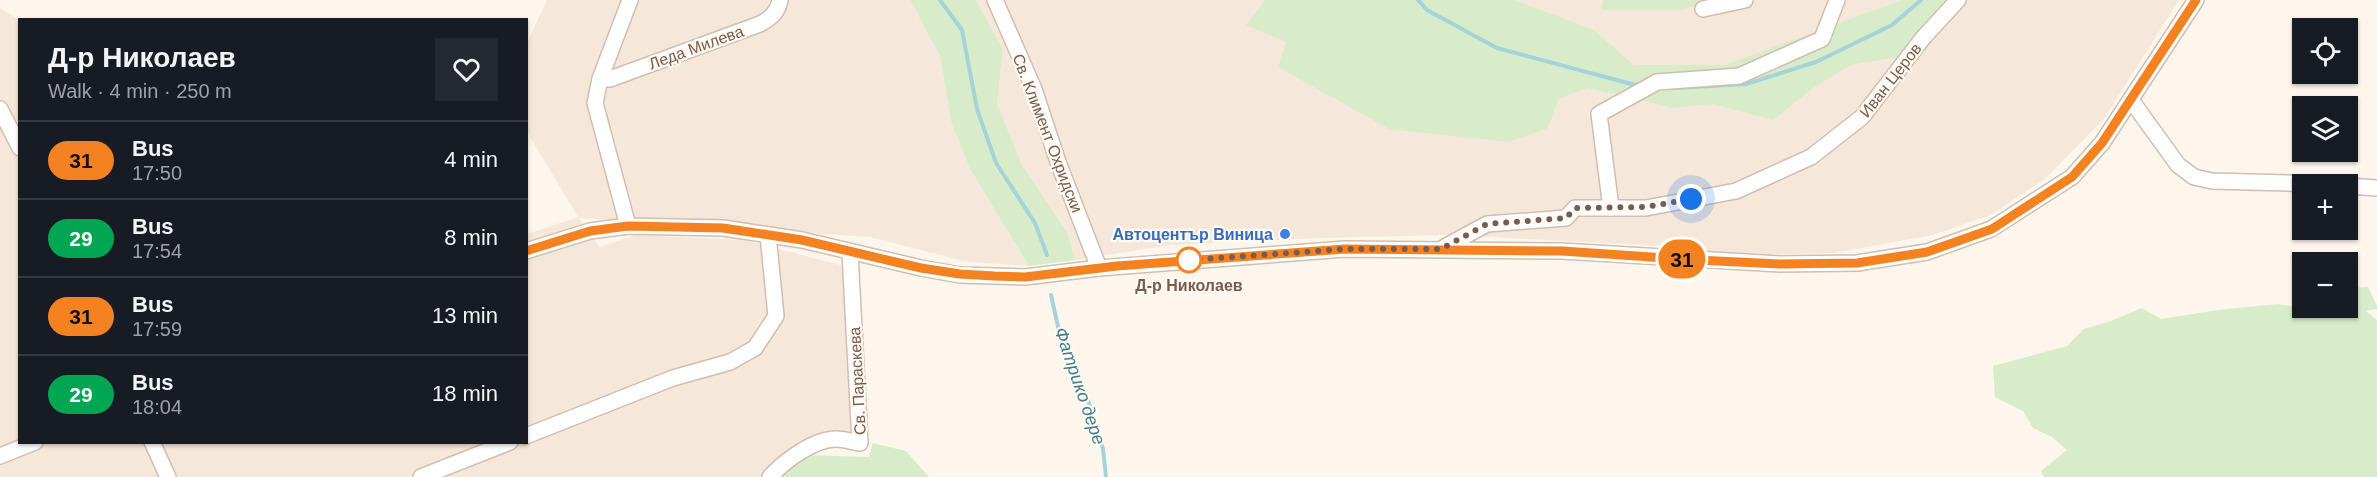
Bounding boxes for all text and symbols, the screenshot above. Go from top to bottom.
map controls [2292,18,2358,318]
button: locate [2292,18,2358,84]
street label: Леда Милева [647,22,746,72]
button: heart [435,38,498,101]
street label: Иван Церов [1856,40,1924,121]
text: Д-р Николаев [48,42,236,73]
street label: Св. Климент Охридски [1009,52,1086,215]
text: Walk · 4 min · 250 m [48,80,232,102]
button: layers [2292,96,2358,162]
text: Bus [132,136,174,161]
text: 4 min [444,147,498,172]
text: 31 [69,149,93,172]
text: 17:50 [132,162,182,184]
button: + [2292,174,2358,240]
your location [1676,184,1706,214]
text: Bus [132,214,174,239]
text: 8 min [444,225,498,250]
place label: Автоцентър Виница [1112,226,1273,243]
text: 29 [69,227,93,250]
marker: Автоцентър Виница [1278,227,1292,241]
text: 17:54 [132,240,182,262]
line badge: 31 [1655,240,1709,278]
marker: Д-р Николаев [1176,247,1202,273]
text: 31 [1670,248,1694,271]
button: − [2292,252,2358,318]
place label: Д-р Николаев [1135,277,1243,294]
text: Bus [132,292,174,317]
text: 13 min [432,303,498,328]
text: 31 [69,305,93,328]
text: 17:59 [132,318,182,340]
water label: Фатрико дере [1051,325,1109,447]
street label: Св. Параскева [846,326,869,436]
text: Bus [132,370,174,395]
text: 18 min [432,381,498,406]
text: 29 [69,383,93,406]
text: 18:04 [132,396,182,418]

